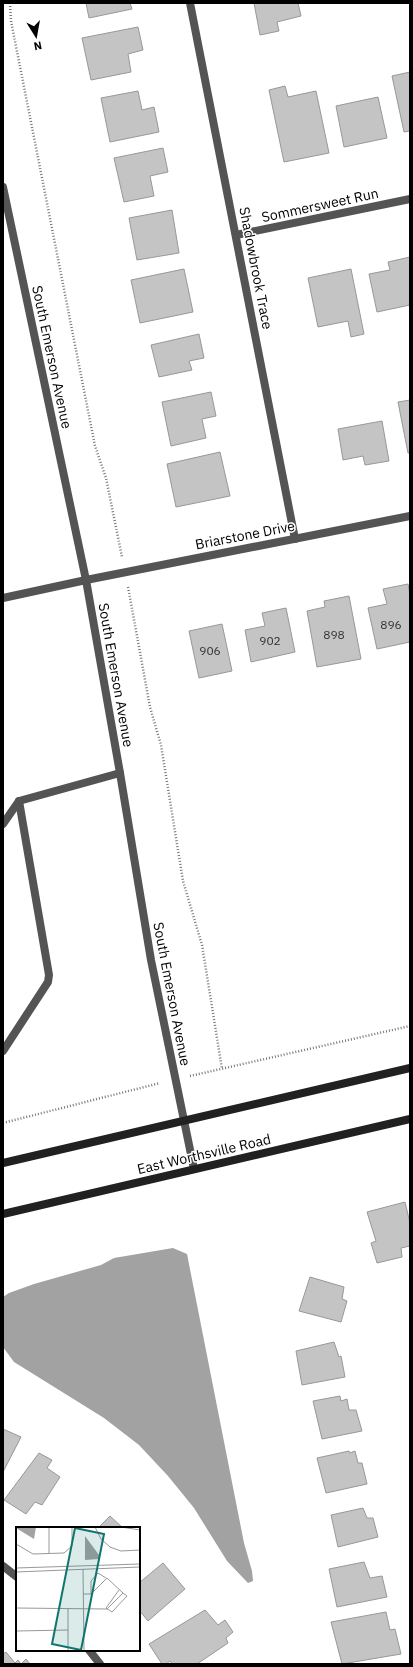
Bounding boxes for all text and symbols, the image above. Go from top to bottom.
north arrow [16,16,56,56]
text: N [33,38,43,53]
street label: Sommersweet Run [260,184,380,226]
street label: Shadowbrook Trace [235,205,277,331]
street label: South Emerson Avenue [28,284,76,431]
street label: Briarstone Drive [194,516,297,553]
street label: South Emerson Avenue [94,602,138,749]
house number: 896 [380,617,402,632]
house number: 898 [323,627,345,642]
house number: 902 [259,633,281,648]
house number: 906 [199,643,221,658]
street label: South Emerson Avenue [149,921,195,1068]
street label: East Worthsville Road [135,1130,273,1178]
inset map [16,1527,140,1651]

